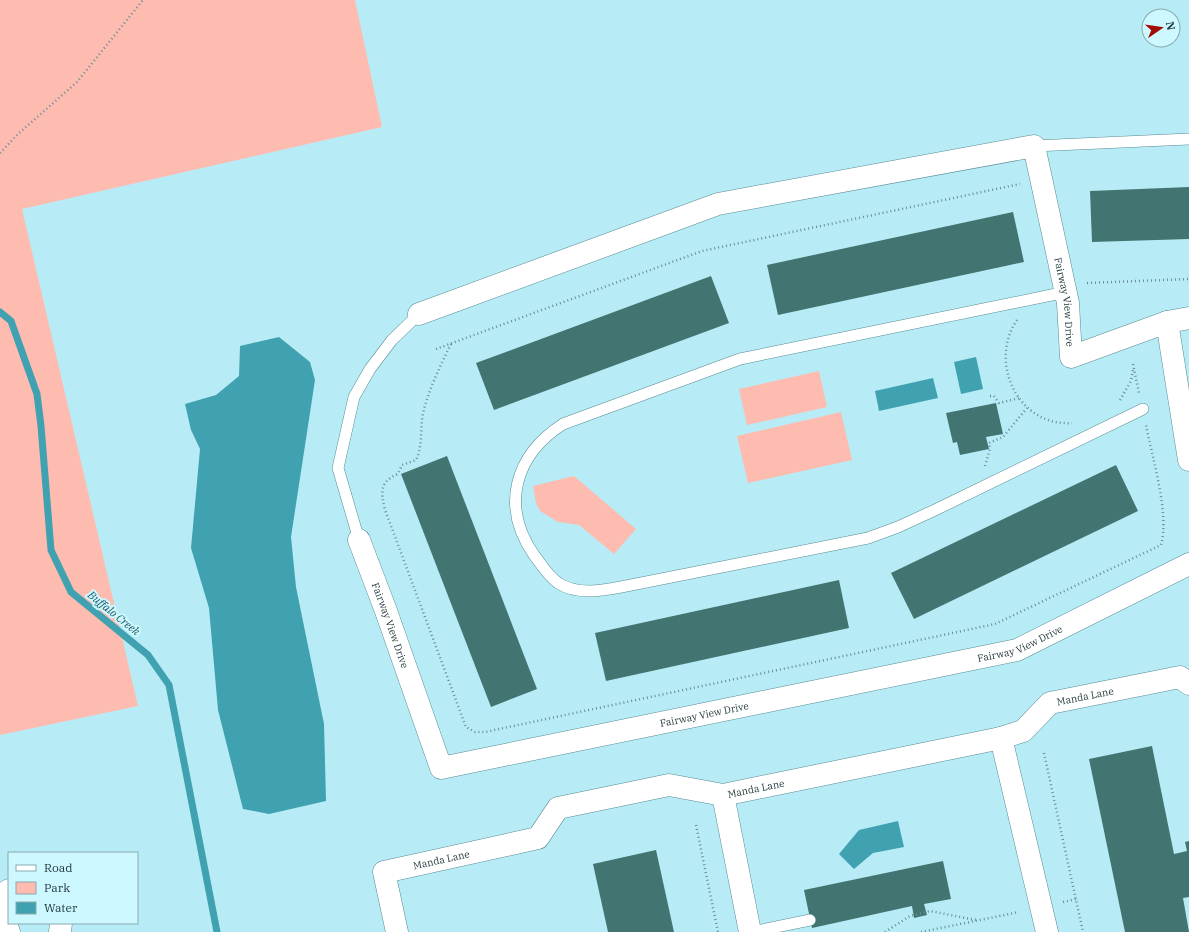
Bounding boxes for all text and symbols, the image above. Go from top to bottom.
north arrow [1141,8,1181,48]
text: N [1163,20,1179,32]
street label: Fairway View Drive [1051,256,1076,347]
street label: Fairway View Drive [369,581,412,670]
water label: Buffalo Creek [84,587,143,638]
street label: Fairway View Drive [976,622,1065,665]
street label: Manda Lane [1056,684,1115,708]
street label: Fairway View Drive [659,699,750,730]
street label: Manda Lane [726,777,786,801]
street label: Manda Lane [412,847,471,872]
legend [8,852,138,924]
text: Road [44,860,73,875]
text: Park [44,880,70,895]
text: Water [44,900,78,915]

